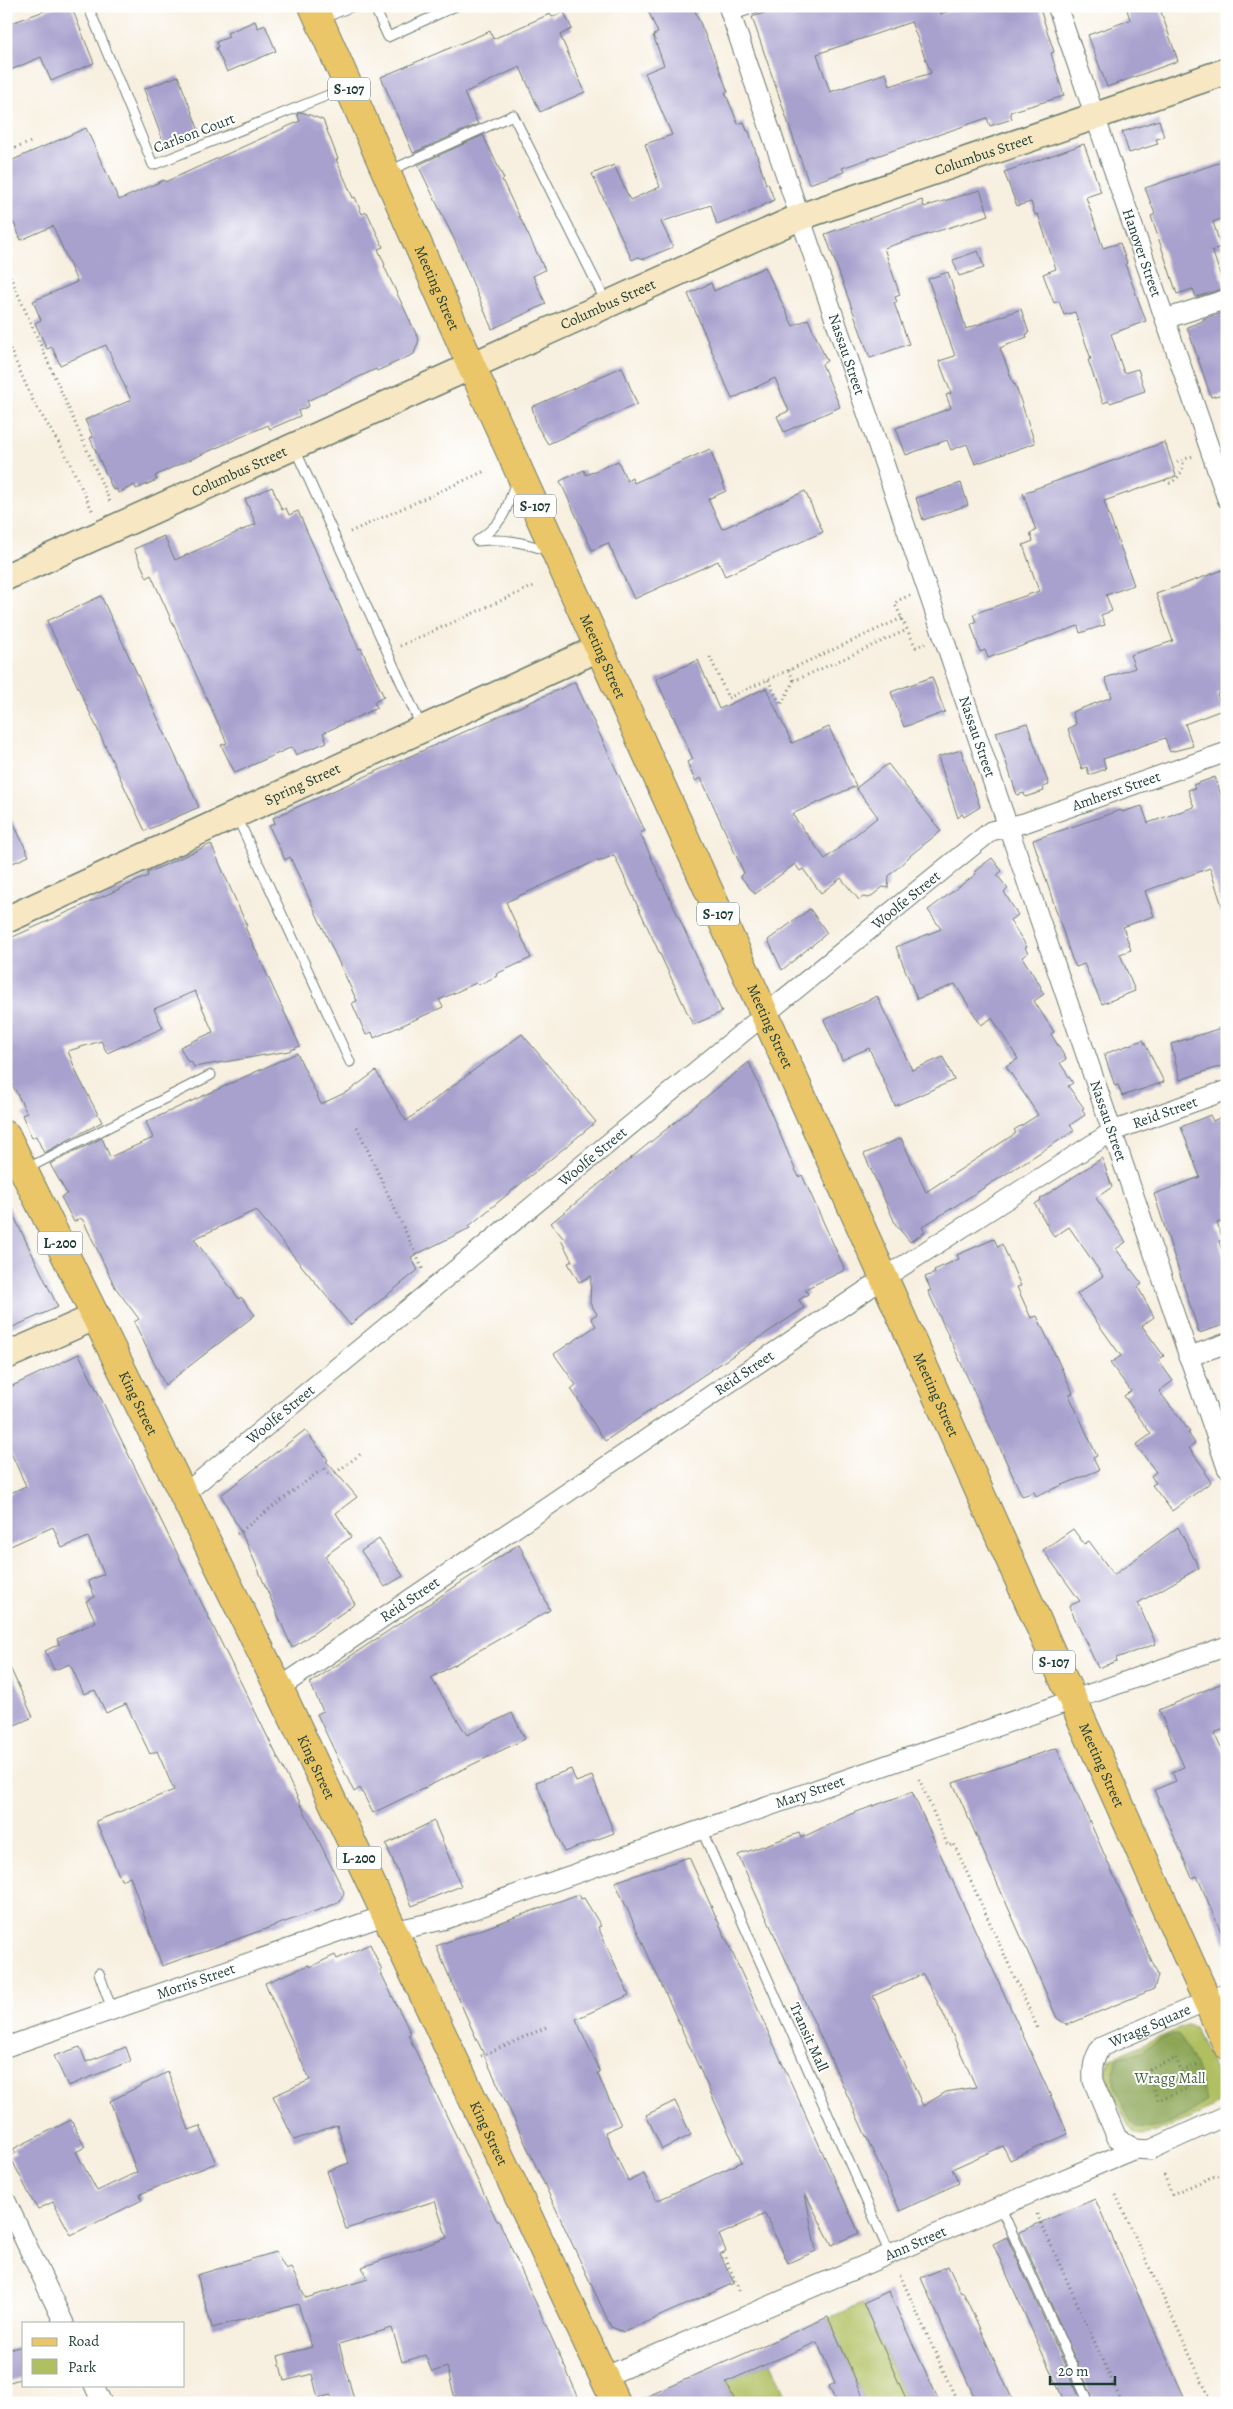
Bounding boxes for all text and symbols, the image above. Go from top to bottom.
road number: S-107 [328,78,370,100]
street label: Carlson Court [150,108,238,158]
street label: Columbus Street [932,128,1036,180]
street label: Hanover Street [1118,206,1167,300]
street label: Meeting Street [410,242,465,334]
street label: Columbus Street [557,274,659,334]
street label: Nassau Street [824,311,870,398]
street label: Columbus Street [188,441,290,502]
road number: S-107 [514,494,556,518]
street label: Meeting Street [575,611,631,702]
street label: Nassau Street [954,693,1001,780]
street label: Spring Street [261,758,344,810]
street label: Amherst Street [1068,766,1163,816]
street label: Woolfe Street [867,866,945,934]
road number: S-107 [697,902,739,926]
street label: Meeting Street [742,981,798,1072]
street label: Nassau Street [1085,1078,1132,1164]
street label: Reid Street [1130,1091,1200,1133]
street label: Woolfe Street [554,1122,631,1191]
road number: L-200 [38,1232,82,1254]
street label: Reid Street [711,1345,778,1400]
street label: Meeting Street [908,1349,964,1440]
street label: King Street [114,1368,163,1439]
street label: Woolfe Street [241,1380,319,1449]
street label: Reid Street [376,1572,443,1627]
road number: S-107 [1033,1650,1075,1674]
street label: Meeting Street [1074,1720,1130,1811]
street label: King Street [292,1731,340,1803]
street label: Mary Street [773,1770,847,1813]
road number: L-200 [336,1846,382,1870]
street label: Morris Street [154,1958,238,2004]
street label: Transit Mall [785,1999,833,2075]
street label: Wragg Square [1105,1999,1194,2053]
park label: Wragg Mall [1134,2068,1206,2088]
street label: King Street [465,2098,513,2169]
street label: Ann Street [881,2221,949,2265]
legend [22,2322,185,2386]
text: Road [68,2331,100,2351]
scale bar [1050,2354,1116,2386]
text: Park [68,2357,97,2377]
text: 20 m [1058,2361,1089,2381]

